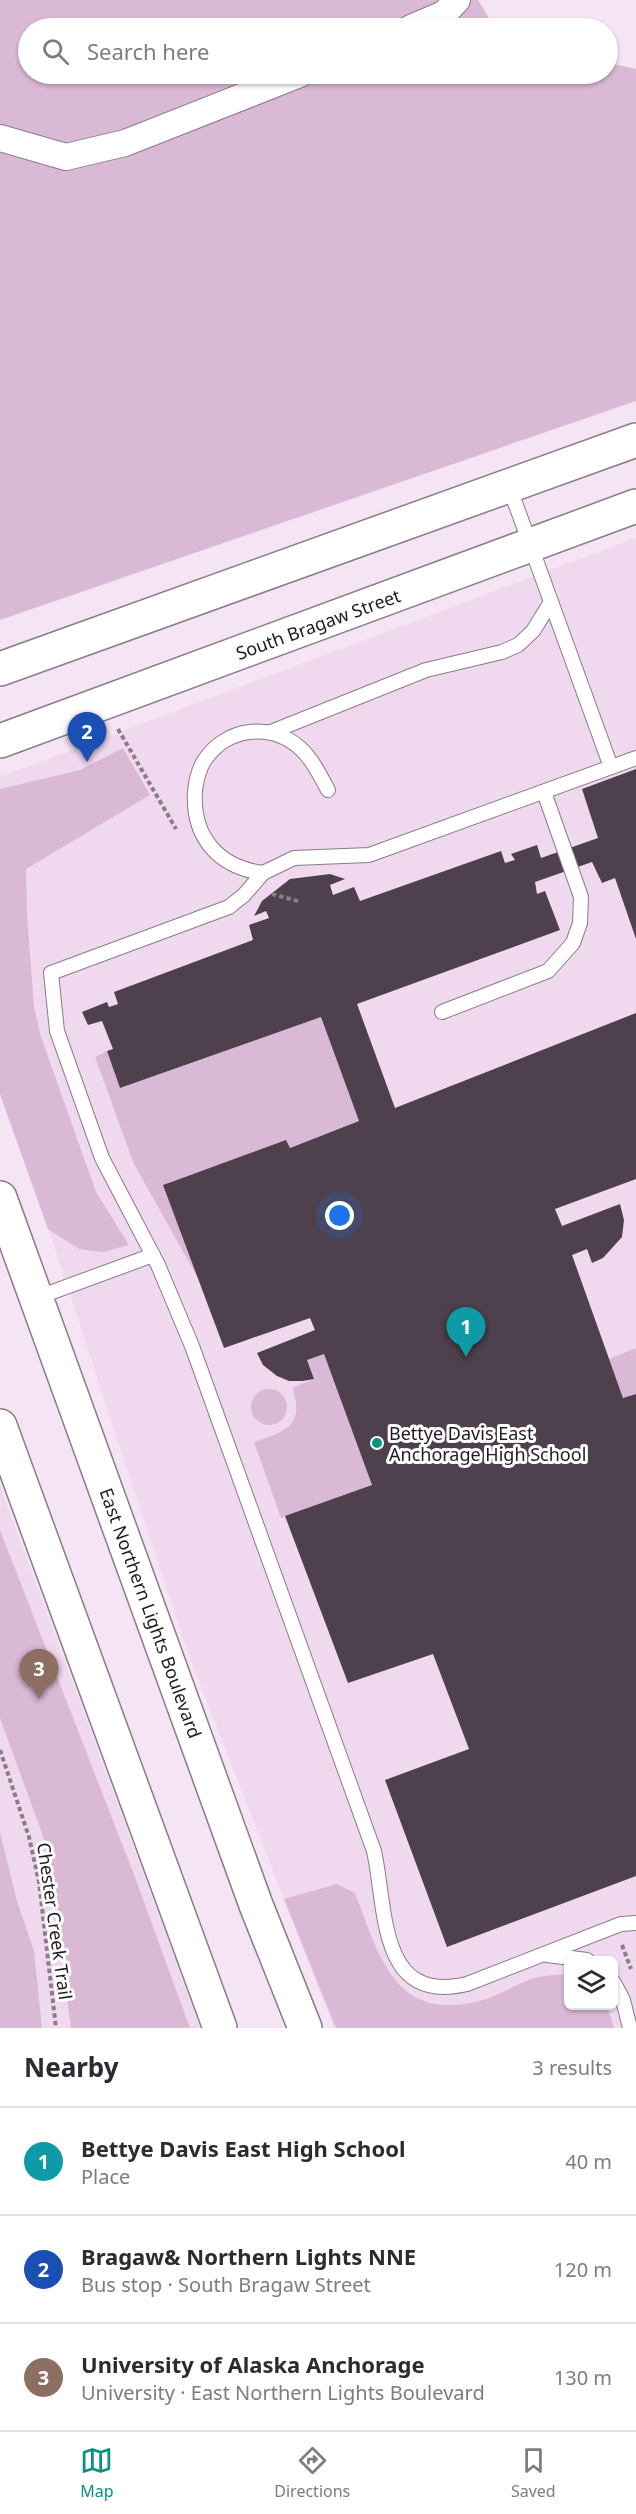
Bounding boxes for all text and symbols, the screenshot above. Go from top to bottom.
search box [18,18,618,84]
icon: search [39,35,72,68]
text: Search here [87,36,209,66]
street label: South Bragaw Street [232,583,404,665]
pin: 2 [68,712,106,762]
your location [325,1201,354,1230]
pin: 1 [446,1308,486,1357]
place label: Bettye Davis East Anchorage High School [389,1421,586,1466]
marker: Bettye Davis East Anchorage High School [370,1436,384,1450]
street label: East Northern Lights Boulevard [94,1485,208,1741]
pin: 3 [20,1650,58,1699]
street label: Chester Creek Trail [32,1841,78,2001]
map controls [564,1956,618,2010]
button: layers [564,1956,618,2010]
text: Nearby [24,2049,119,2085]
text: 3 results [532,2054,612,2081]
text: Bettye Davis East High School [81,2133,405,2163]
text: 1 [38,2148,49,2175]
text: 40 m [565,2148,612,2175]
text: Place [81,2163,130,2190]
text: Bragaw& Northern Lights NNE [81,2241,416,2271]
text: 2 [38,2256,49,2283]
text: 120 m [554,2256,612,2283]
text: Bus stop · South Bragaw Street [81,2271,371,2298]
text: University of Alaska Anchorage [81,2349,425,2379]
text: 3 [38,2364,49,2391]
text: 130 m [554,2364,612,2391]
text: University · East Northern Lights Boulevard [81,2379,485,2406]
tab: Map [80,2444,114,2502]
tab: Directions [274,2444,350,2502]
tab: Saved [511,2444,556,2502]

